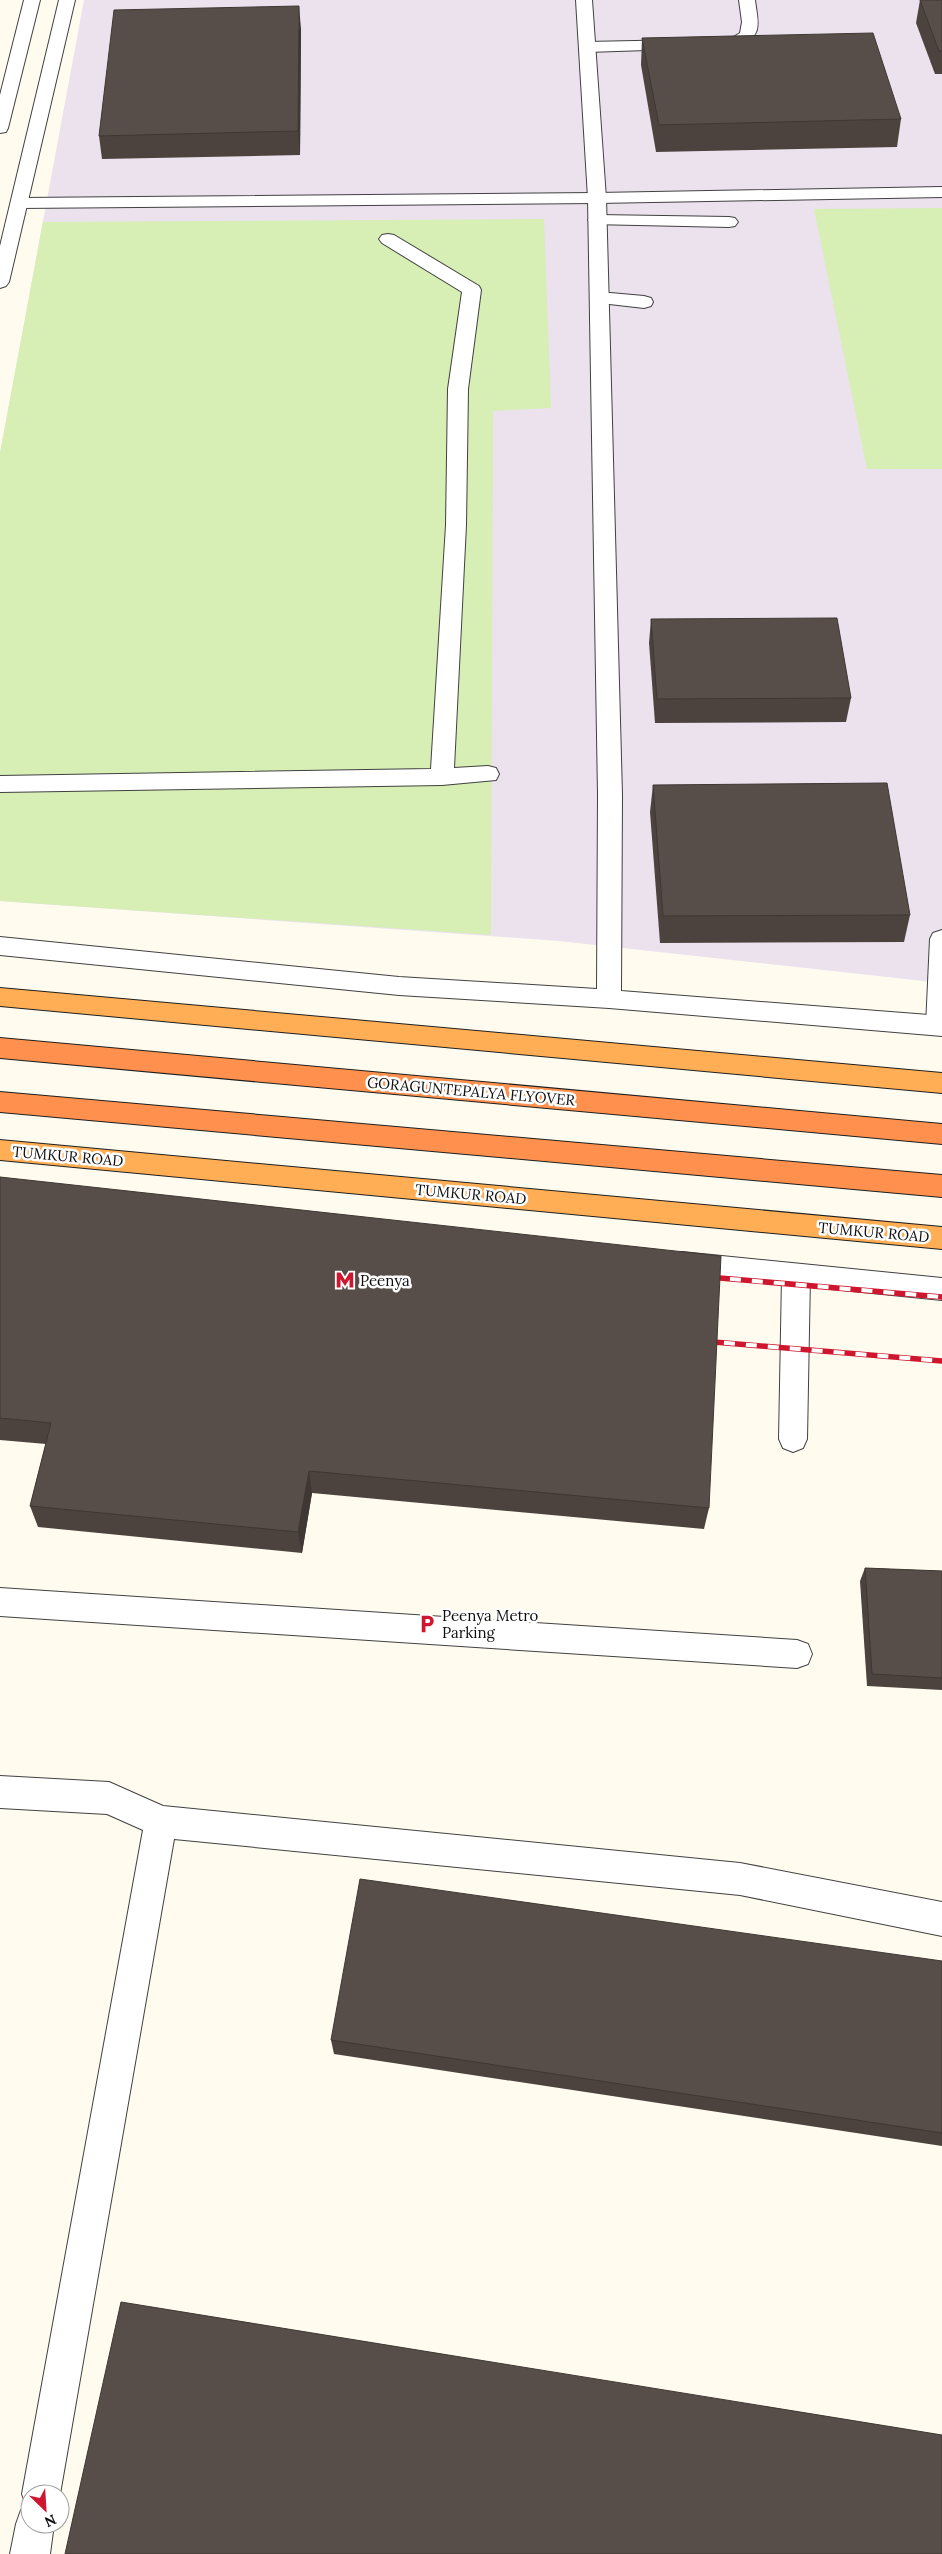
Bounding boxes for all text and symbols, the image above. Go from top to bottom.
street label: GORAGUNTEPALYA FLYOVER [366,1072,576,1110]
street label: TUMKUR ROAD [12,1142,124,1170]
street label: TUMKUR ROAD [415,1180,527,1208]
street label: TUMKUR ROAD [818,1218,930,1246]
metro station icon: Peenya [334,1269,356,1291]
place label: Peenya [360,1271,410,1290]
place label: Peenya Metro Parking [442,1606,539,1642]
parking icon: Peenya Metro Parking [416,1613,438,1635]
north arrow [20,2484,70,2534]
text: N [42,2510,59,2531]

